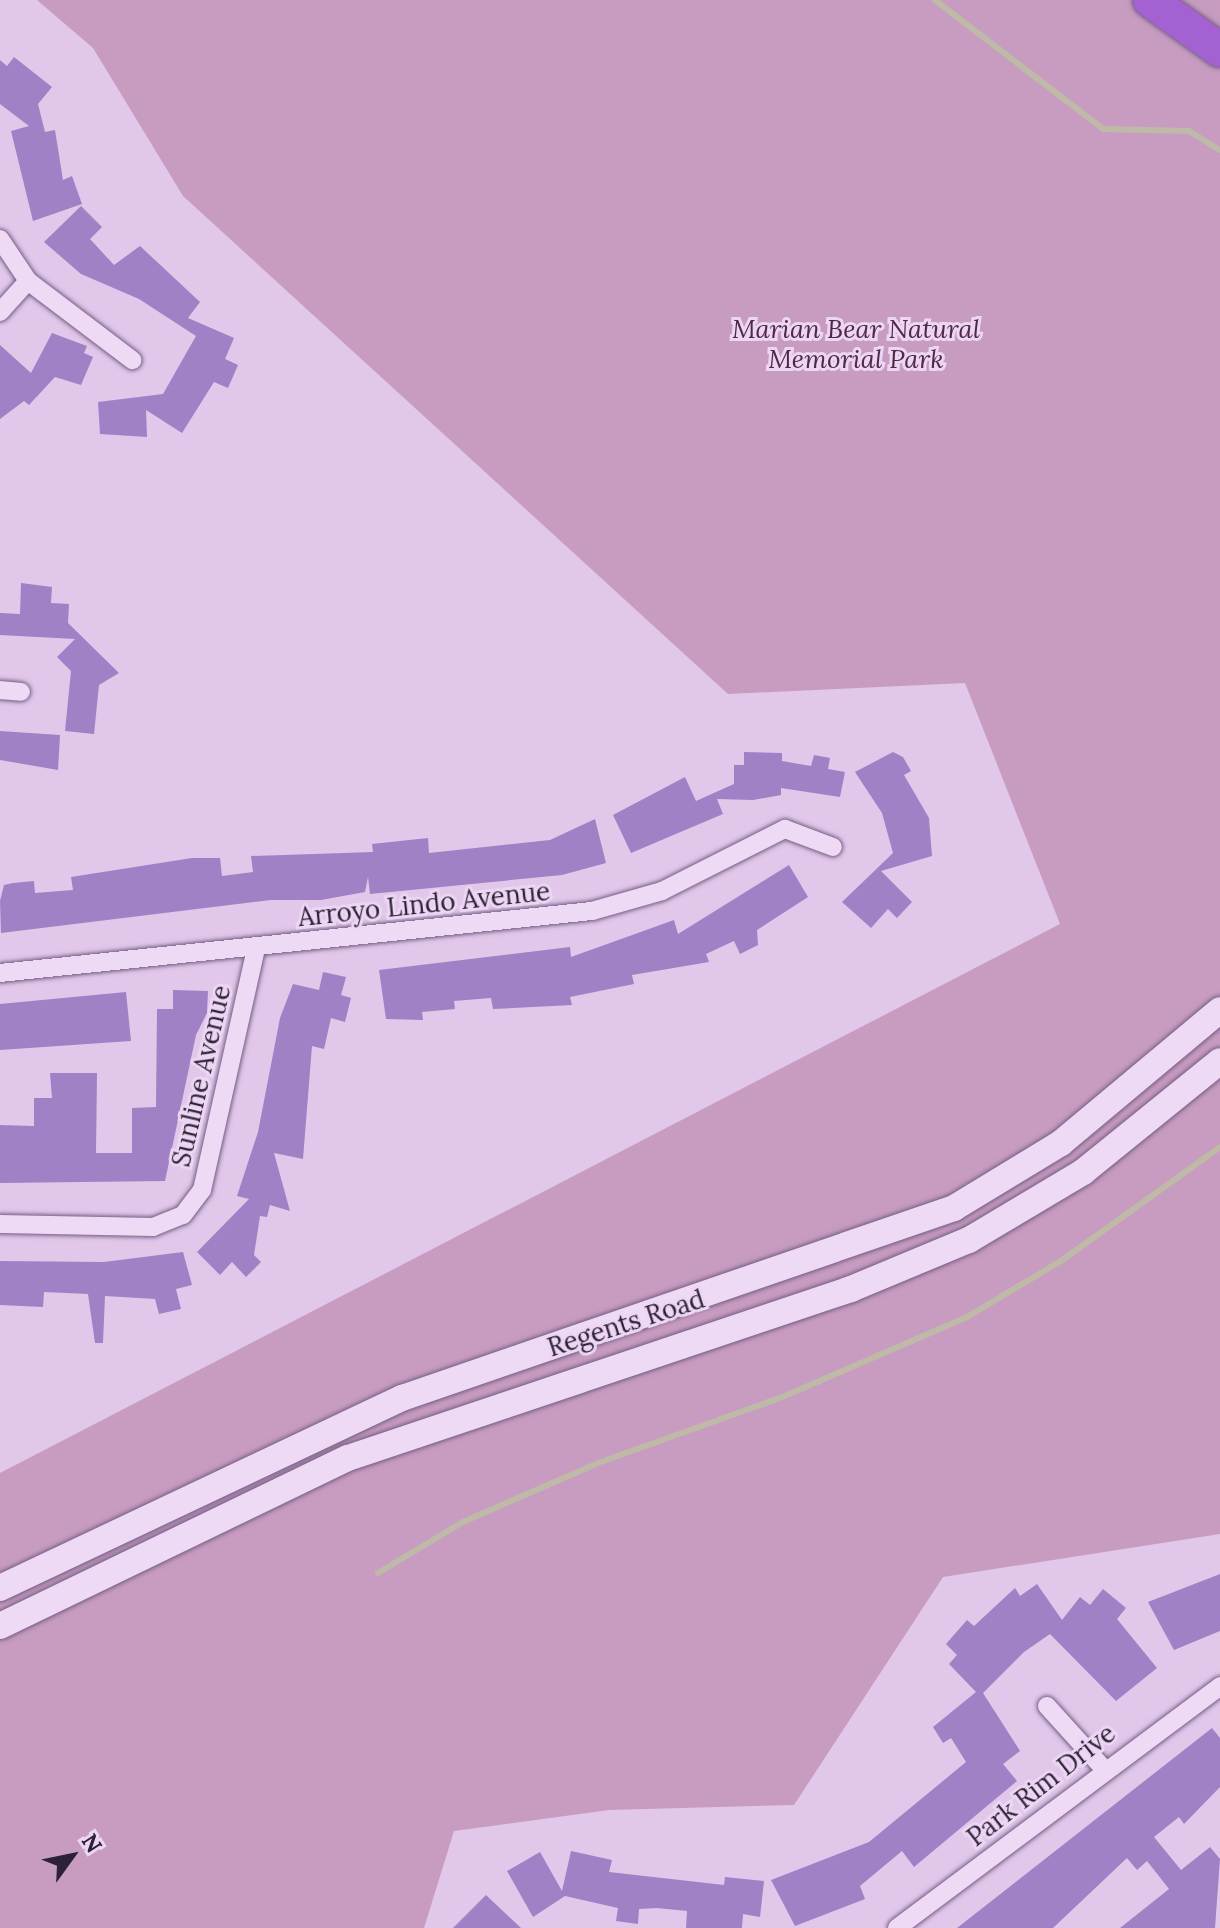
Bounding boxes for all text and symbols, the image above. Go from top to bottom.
park label: Marian Bear Natural Memorial Park [732,313,980,374]
street label: Arroyo Lindo Avenue [297,875,551,933]
street label: Sunline Avenue [165,982,237,1170]
street label: Regents Road [543,1283,709,1363]
street label: Park Rim Drive [961,1717,1121,1853]
north arrow [32,1816,112,1896]
text: N [76,1828,108,1858]

